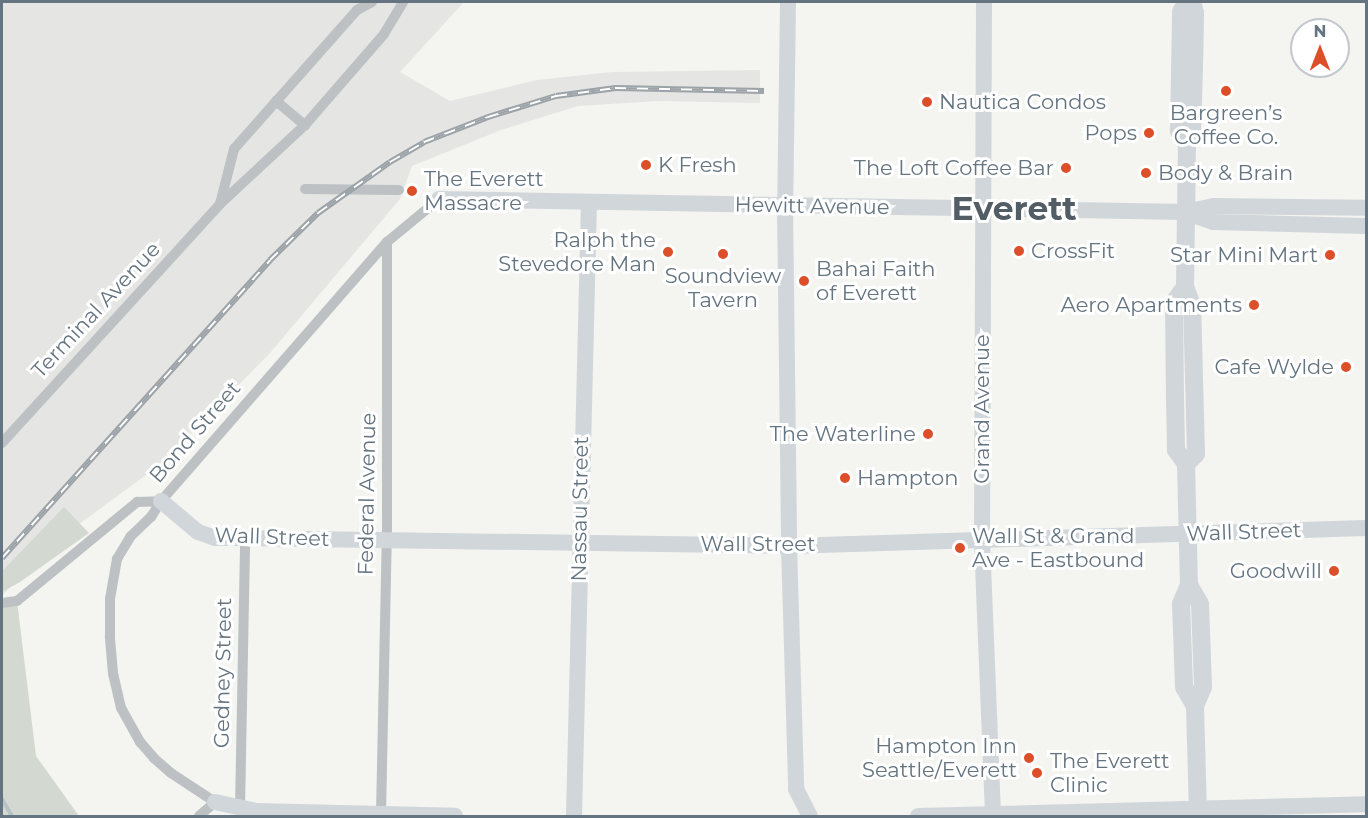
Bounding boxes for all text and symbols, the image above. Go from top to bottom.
north arrow [1290,18,1350,78]
text: N [1314,22,1326,41]
marker: Bargreen’s Coffee Co. [1219,84,1233,98]
place label: Nautica Condos [939,89,1106,115]
marker: Nautica Condos [920,95,934,109]
place label: Bargreen’s Coffee Co. [1170,100,1282,150]
place label: Pops [1085,120,1137,146]
marker: Pops [1142,126,1156,140]
place label: K Fresh [658,152,737,178]
place label: The Loft Coffee Bar [854,155,1054,181]
marker: K Fresh [639,158,653,172]
place label: Body & Brain [1158,160,1293,186]
marker: The Loft Coffee Bar [1059,161,1073,175]
place label: The Everett Massacre [424,166,544,216]
marker: Body & Brain [1139,166,1153,180]
marker: The Everett Massacre [405,184,419,198]
district label: Everett [951,189,1077,229]
street label: Hewitt Avenue [734,192,890,220]
place label: Ralph the Stevedore Man [498,227,656,277]
street label: Terminal Avenue [27,237,165,383]
place label: CrossFit [1031,238,1115,264]
place label: Star Mini Mart [1170,242,1318,268]
marker: CrossFit [1012,244,1026,258]
marker: Ralph the Stevedore Man [661,245,675,259]
marker: Soundview Tavern [716,247,730,261]
marker: Star Mini Mart [1323,248,1337,262]
place label: Bahai Faith of Everett [816,256,935,306]
place label: Soundview Tavern [665,263,781,313]
marker: Bahai Faith of Everett [797,274,811,288]
place label: Aero Apartments [1061,292,1242,318]
marker: Aero Apartments [1247,298,1261,312]
street label: Grand Avenue [969,334,995,484]
place label: Cafe Wylde [1214,354,1334,380]
marker: Cafe Wylde [1339,360,1353,374]
street label: Bond Street [144,376,246,488]
street label: Federal Avenue [353,412,381,576]
place label: The Waterline [770,421,916,447]
marker: The Waterline [921,427,935,441]
street label: Nassau Street [566,436,594,582]
place label: Hampton [857,465,958,491]
marker: Hampton [838,471,852,485]
street label: Wall Street [1186,517,1302,547]
street label: Wall Street [214,522,330,552]
place label: Wall St & Grand Ave - Eastbound [972,523,1144,573]
street label: Wall Street [701,531,815,557]
marker: Wall St & Grand Ave - Eastbound [953,541,967,555]
place label: Goodwill [1230,558,1322,584]
marker: Goodwill [1327,564,1341,578]
street label: Gedney Street [209,598,237,748]
place label: Hampton Inn Seattle/Everett [862,733,1017,783]
place label: The Everett Clinic [1050,748,1170,798]
marker: Hampton Inn Seattle/Everett [1022,751,1036,765]
marker: The Everett Clinic [1028,764,1046,782]

